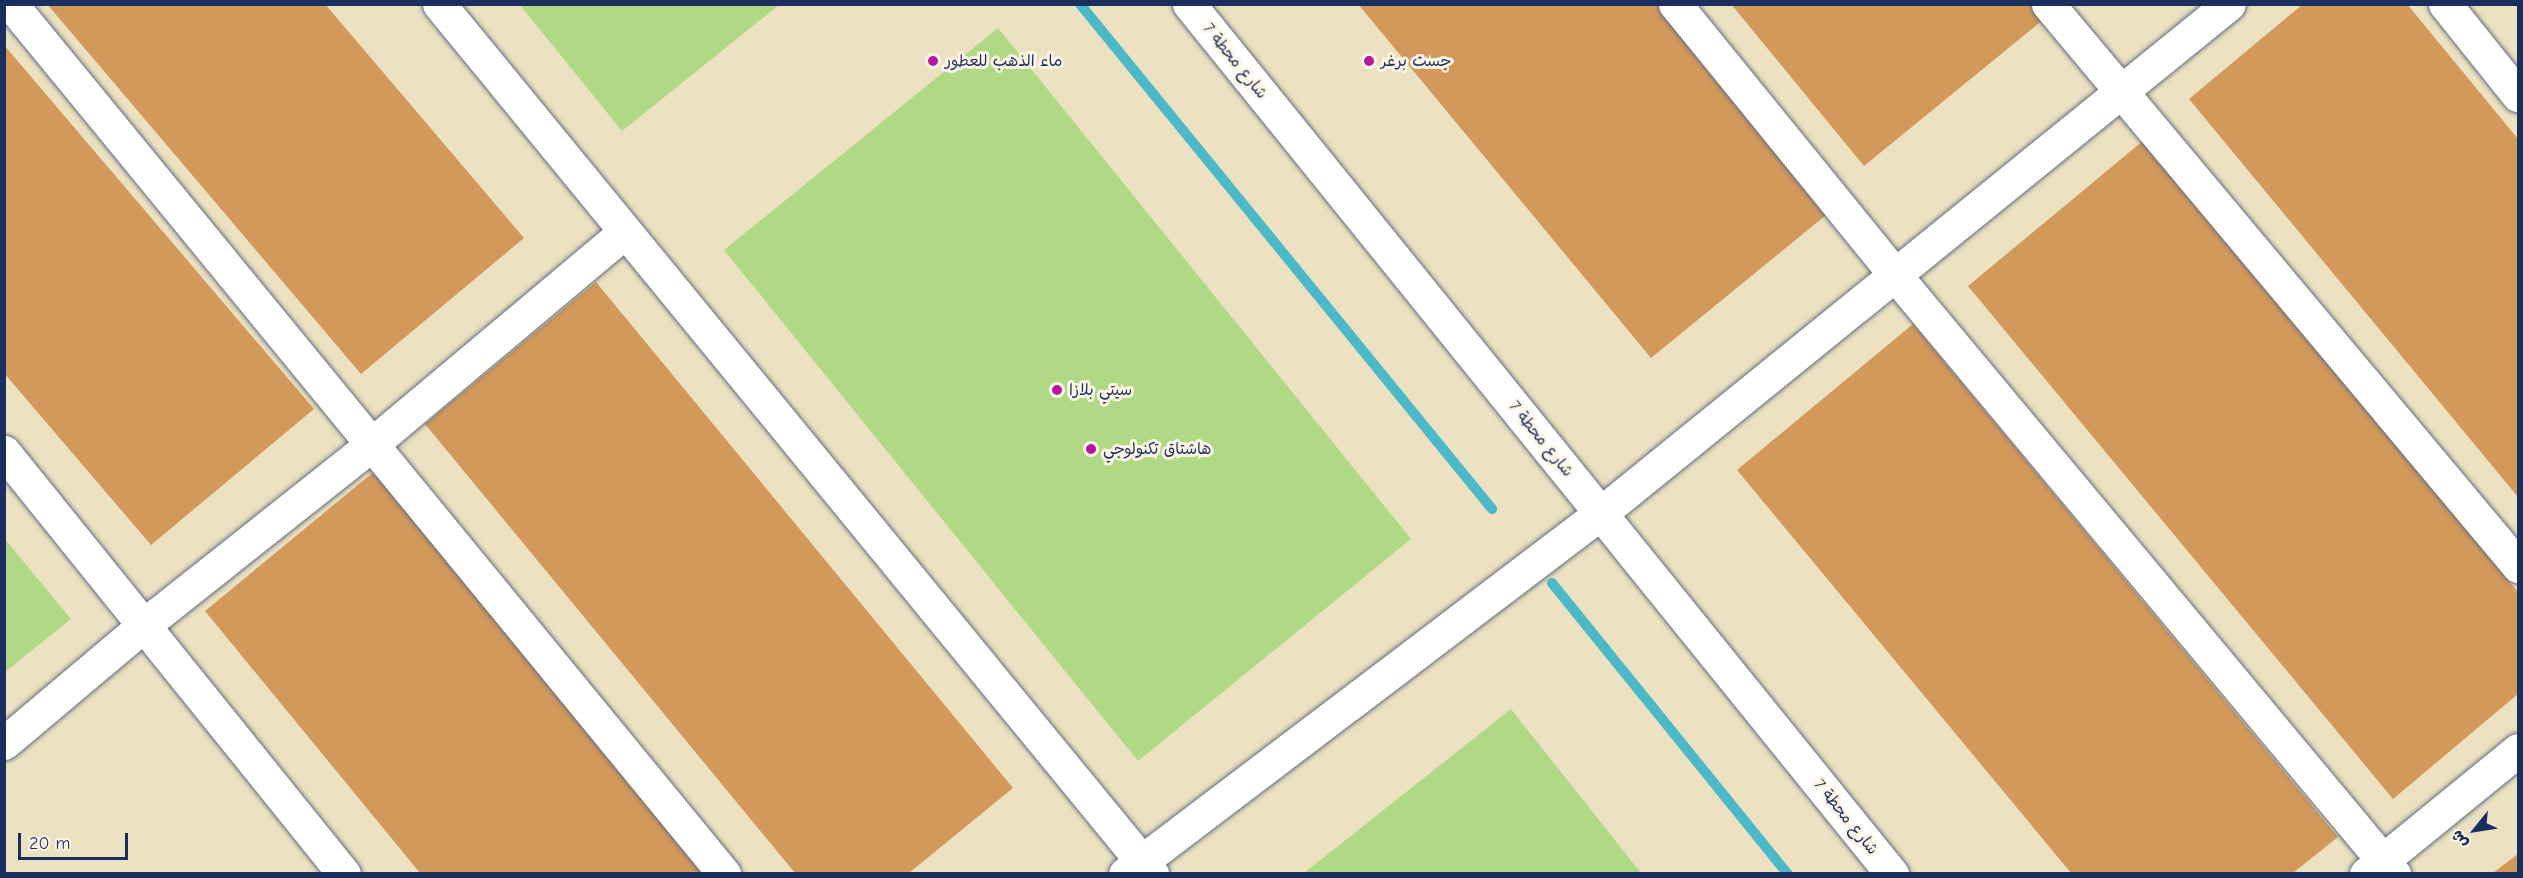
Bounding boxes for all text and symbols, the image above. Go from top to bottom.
street label: شارع محطة 7 [1199,19,1271,103]
place label: ماء الذهب للعطور [945,51,1062,71]
place label: جست برغر [1381,51,1451,71]
marker: ماء الذهب للعطور [926,54,940,68]
marker: جست برغر [1362,54,1376,68]
place label: سيتي بلازا [1069,380,1132,400]
marker: سيتي بلازا [1050,383,1064,397]
street label: شارع محطة 7 [1505,397,1577,481]
place label: هاشتاق تكنولوجي [1103,439,1212,459]
marker: هاشتاق تكنولوجي [1084,442,1098,456]
street label: شارع محطة 7 [1810,775,1882,859]
north arrow [2445,800,2505,860]
scale bar [21,821,130,859]
text: ش [2447,827,2472,851]
text: 20 m [29,833,70,854]

